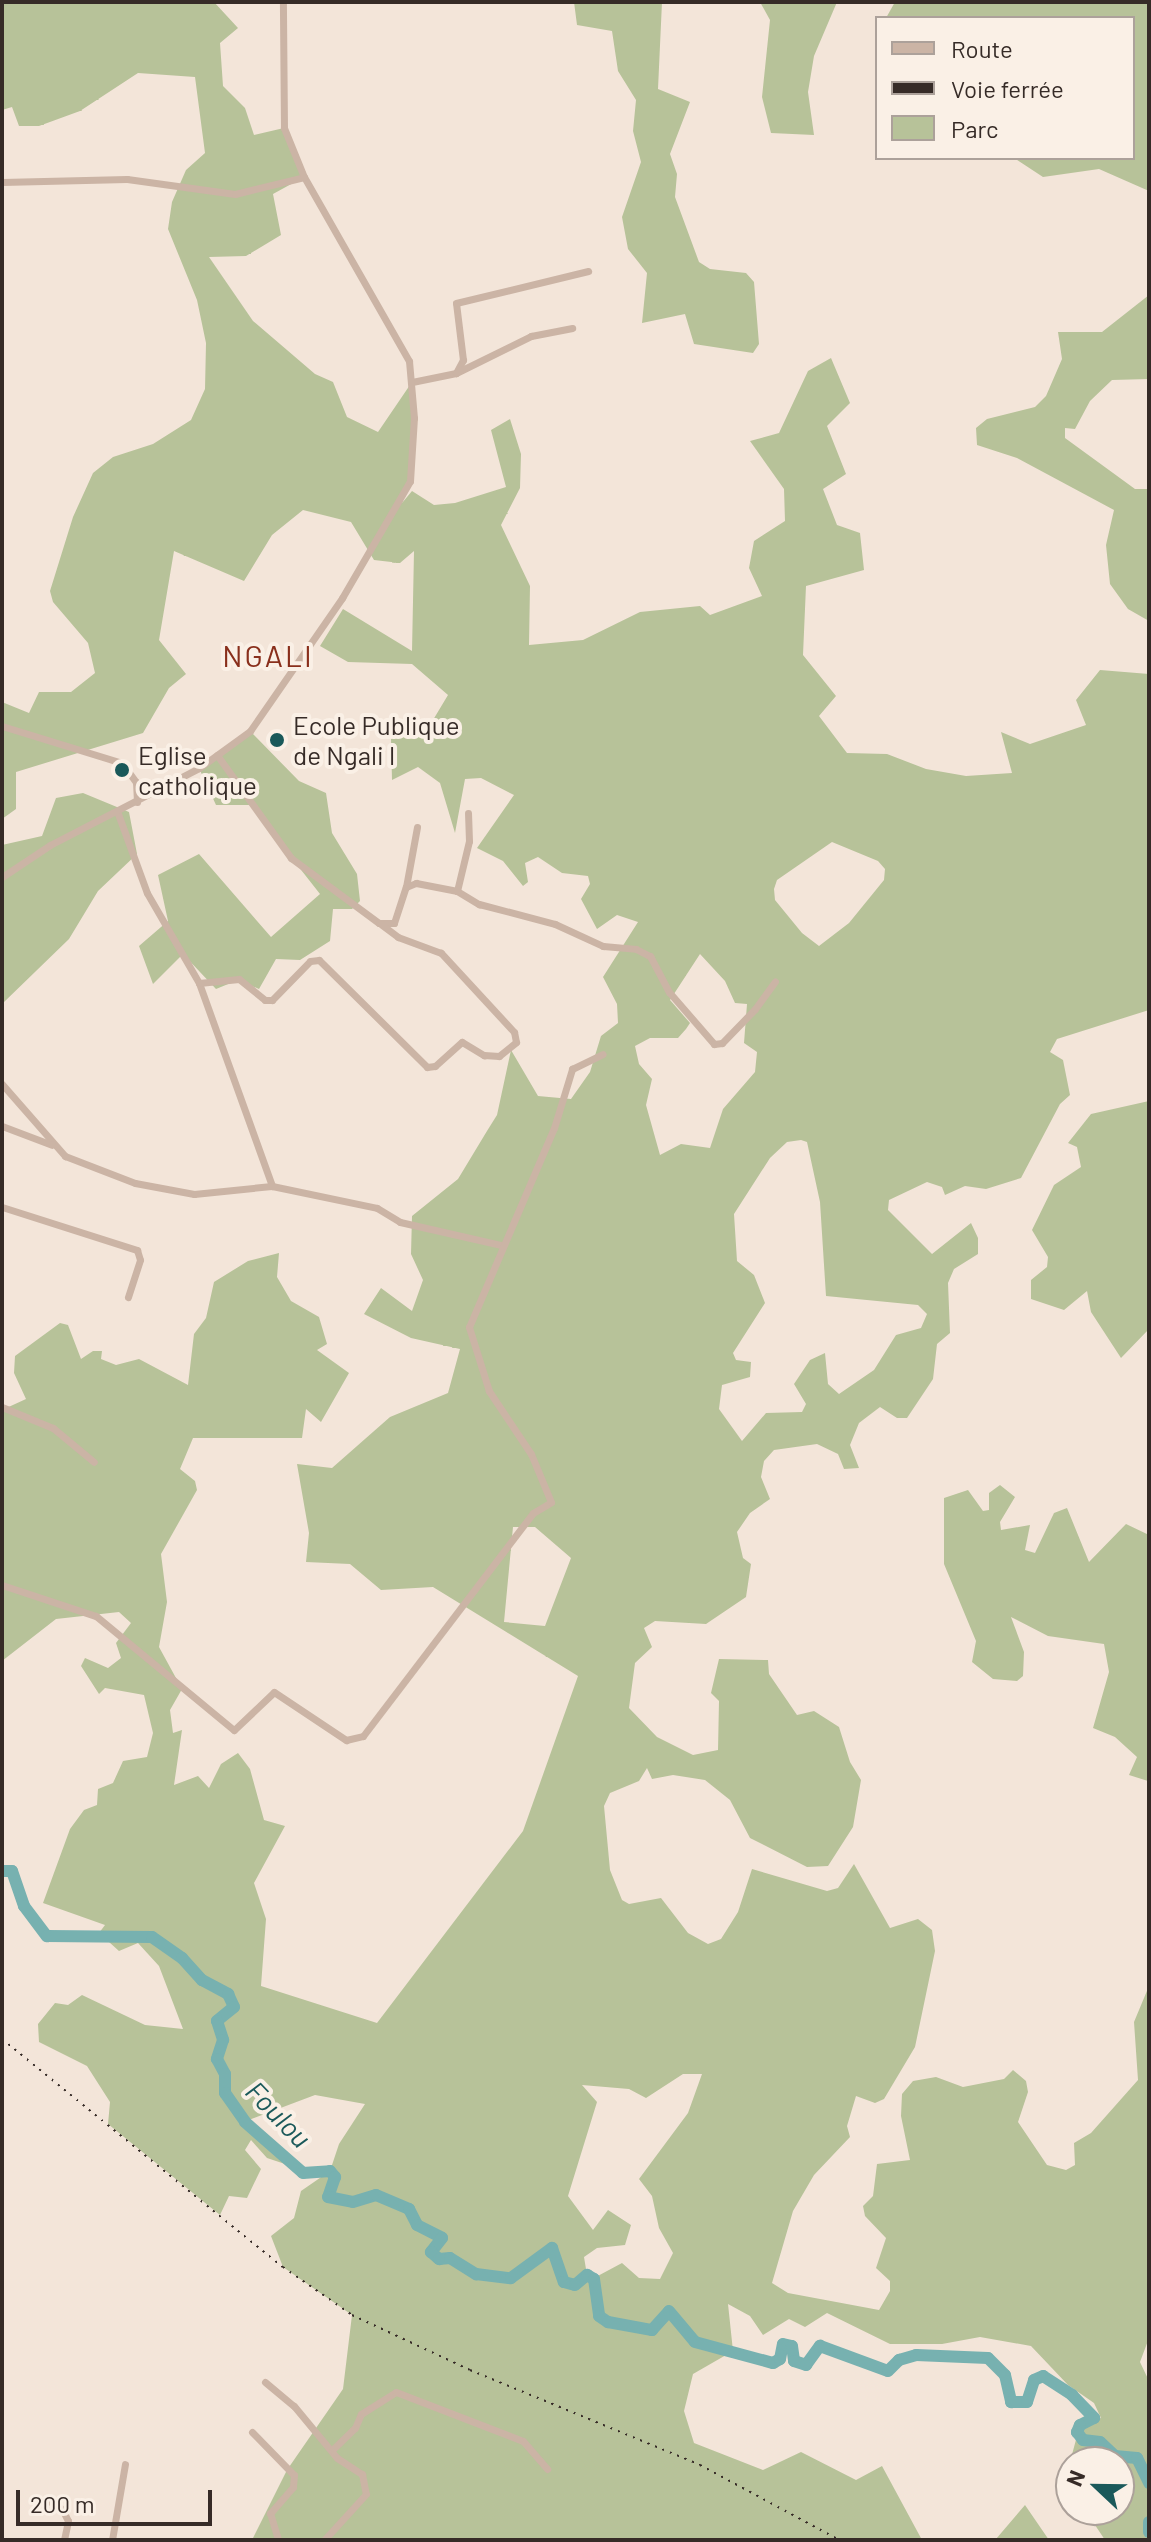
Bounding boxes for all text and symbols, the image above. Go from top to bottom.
legend [875,16,1135,160]
text: Route [951,34,1013,63]
text: Voie ferrée [951,74,1064,103]
text: Parc [951,114,999,143]
district label: NGALI [222,637,314,673]
place label: Ecole Publique de Ngali I [293,709,460,770]
marker: Ecole Publique de Ngali I [268,731,286,749]
place label: Eglise catholique [138,739,257,800]
marker: Eglise catholique [113,761,131,779]
water label: Foulou [239,2074,319,2154]
north arrow [1055,2446,1135,2526]
text: N [1060,2466,1089,2489]
scale bar [20,2474,216,2524]
text: 200 m [30,2489,95,2518]

